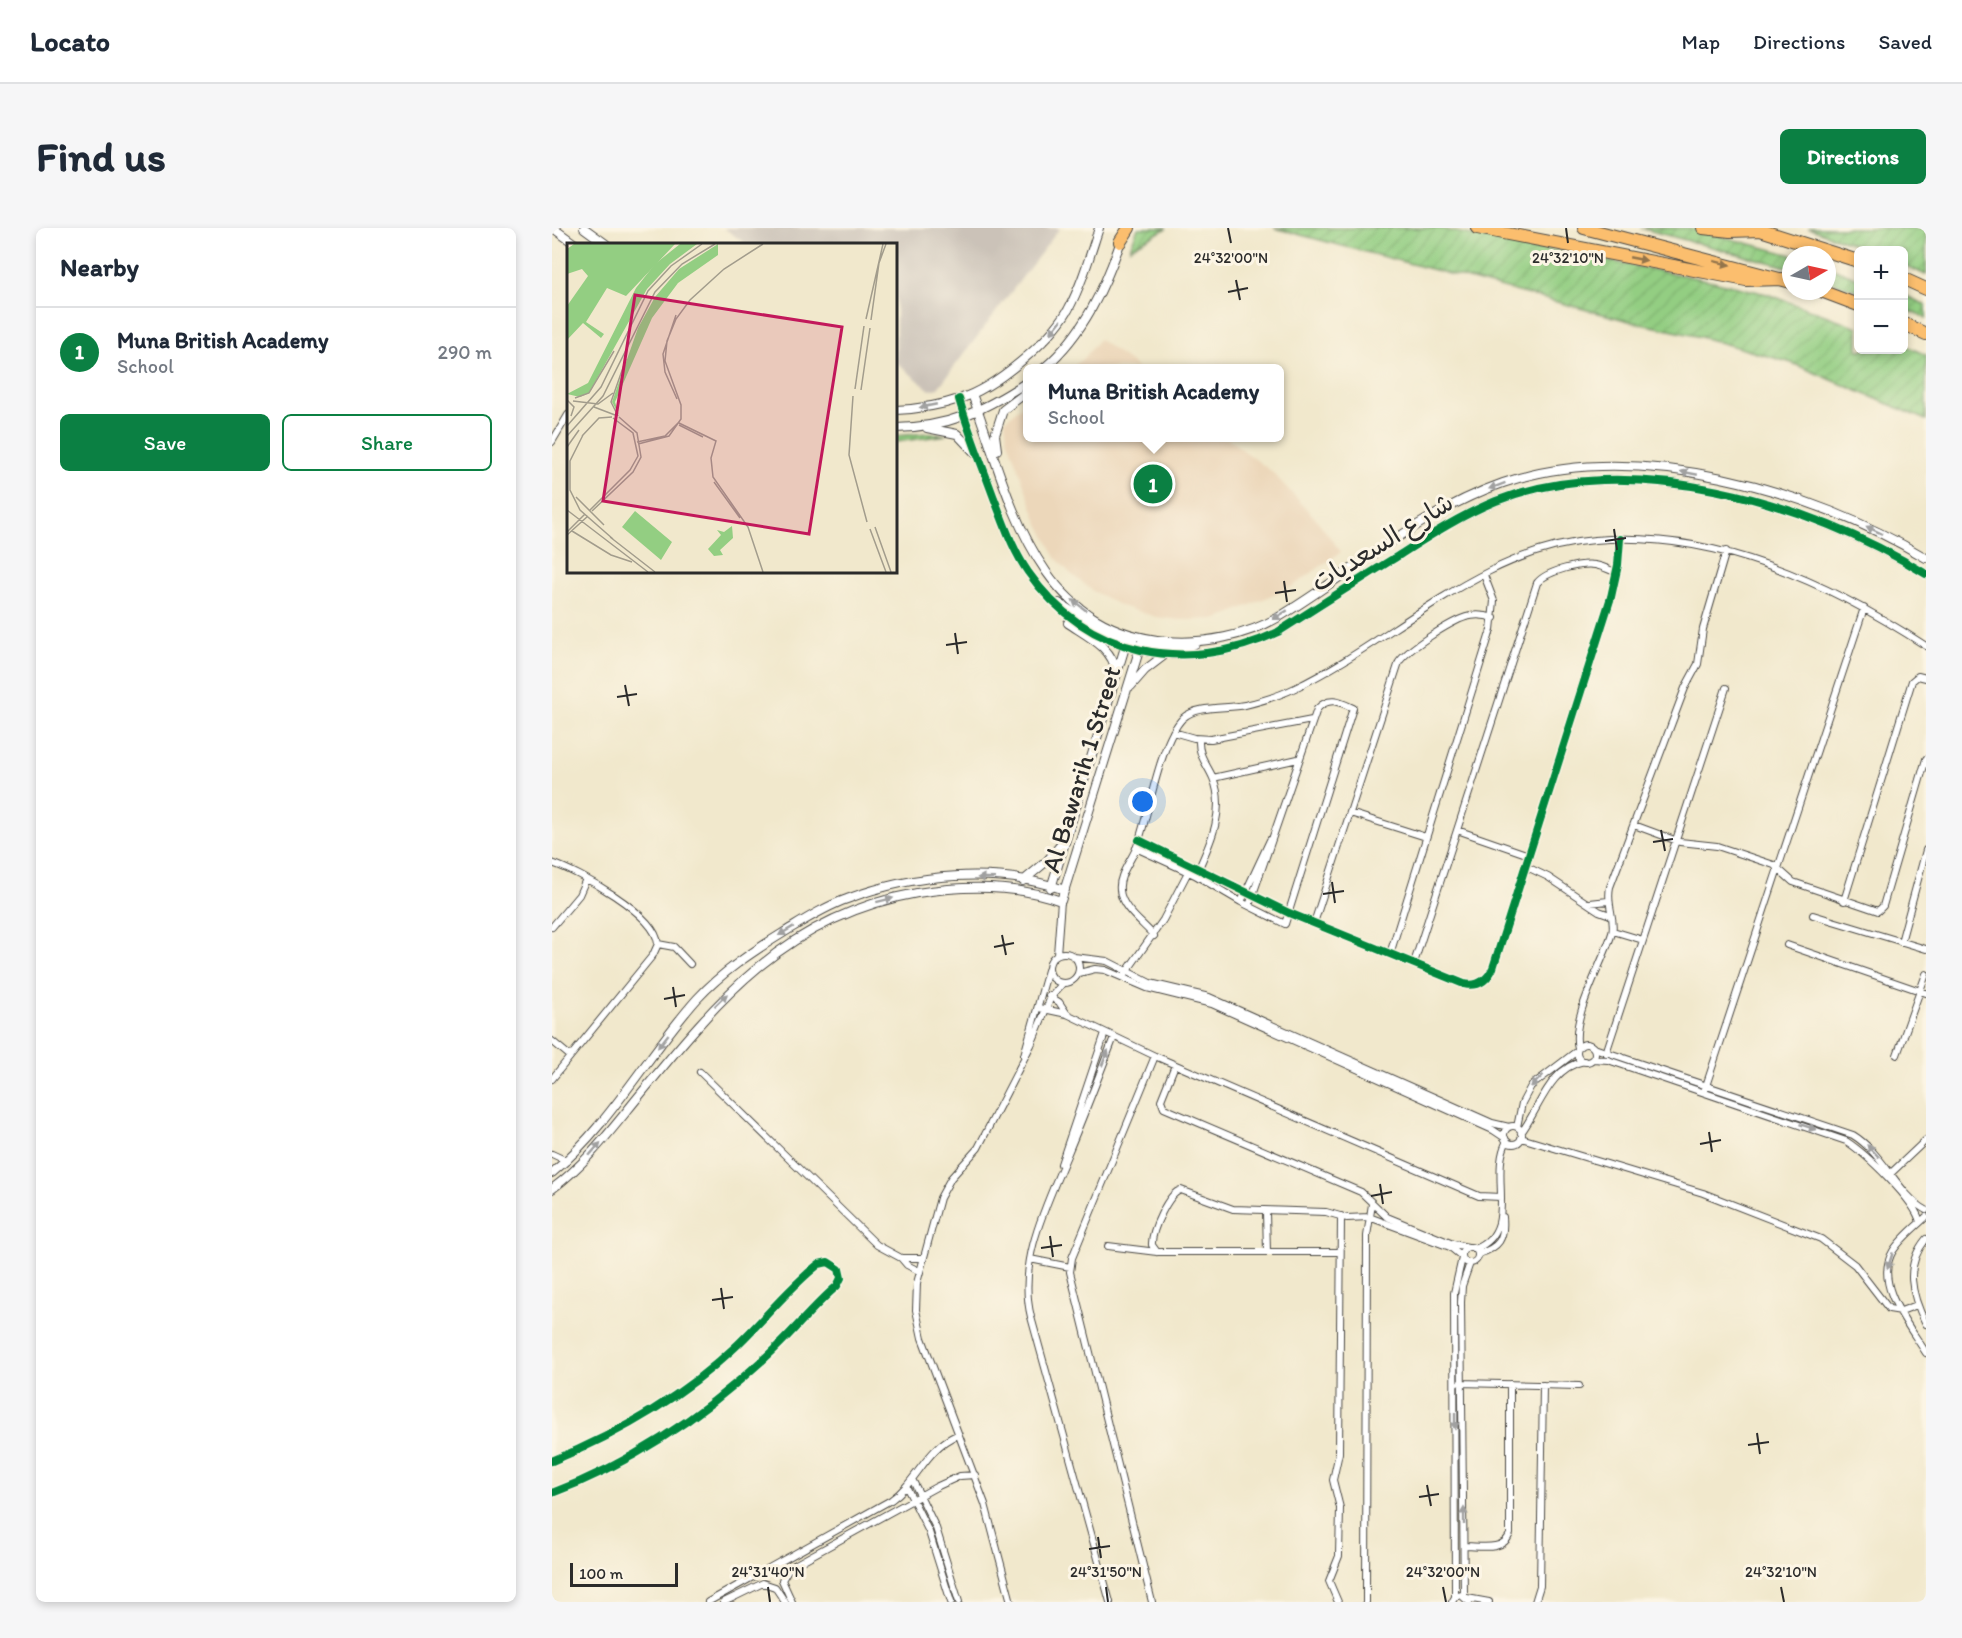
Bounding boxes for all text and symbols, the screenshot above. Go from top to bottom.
text: Locato [30,24,110,58]
text: Map [1682,29,1720,54]
text: Directions [1753,29,1845,54]
text: Saved [1878,29,1932,54]
button: Directions [1780,129,1926,184]
text: Find us [36,131,166,182]
inset map [567,243,897,573]
north arrow [1782,246,1836,300]
map controls [1854,246,1908,354]
button: + [1854,246,1908,300]
text: 24°32'00"N [1194,249,1268,267]
text: 24°32'10"N [1532,249,1604,267]
text: Nearby [60,251,139,283]
one-way arrow [1628,255,1647,264]
one-way arrow [1713,259,1731,269]
button: − [1854,300,1908,354]
one-way arrow [1050,319,1062,334]
text: Muna British Academy [117,327,328,354]
text: 1 [75,340,84,364]
text: 290 m [437,340,492,364]
text: School [117,354,174,378]
popup [1023,364,1284,442]
text: Muna British Academy [1048,378,1259,405]
one-way arrow [918,402,937,411]
text: School [1048,405,1105,429]
button: Save [60,414,270,471]
button: Share [282,414,492,471]
pin: 1 [1134,462,1172,506]
one-way arrow [1680,467,1698,477]
one-way arrow [1488,481,1506,491]
street label: شارع السعديات [1305,486,1460,600]
one-way arrow [1866,526,1883,535]
one-way arrow [1071,599,1087,612]
one-way arrow [1272,610,1288,621]
street label: Al Bawarih 1 Street [1034,662,1128,876]
your location [1128,787,1157,816]
one-way arrow [977,873,996,882]
one-way arrow [876,894,894,904]
one-way arrow [778,926,794,937]
one-way arrow [713,994,727,1008]
one-way arrow [657,1033,669,1049]
one-way arrow [1101,1049,1111,1067]
one-way arrow [1529,1074,1544,1088]
one-way arrow [1799,1123,1817,1132]
one-way arrow [588,1141,601,1157]
one-way arrow [1867,1145,1881,1159]
one-way arrow [1885,1252,1894,1270]
one-way arrow [1450,1411,1460,1430]
one-way arrow [1459,1506,1469,1525]
scale bar [570,1560,678,1588]
text: 24°31'40"N [731,1563,805,1581]
text: 24°31'50"N [1070,1563,1142,1581]
text: 24°32'00"N [1406,1563,1480,1581]
text: 24°32'10"N [1745,1563,1817,1581]
text: 100 m [579,1564,623,1583]

